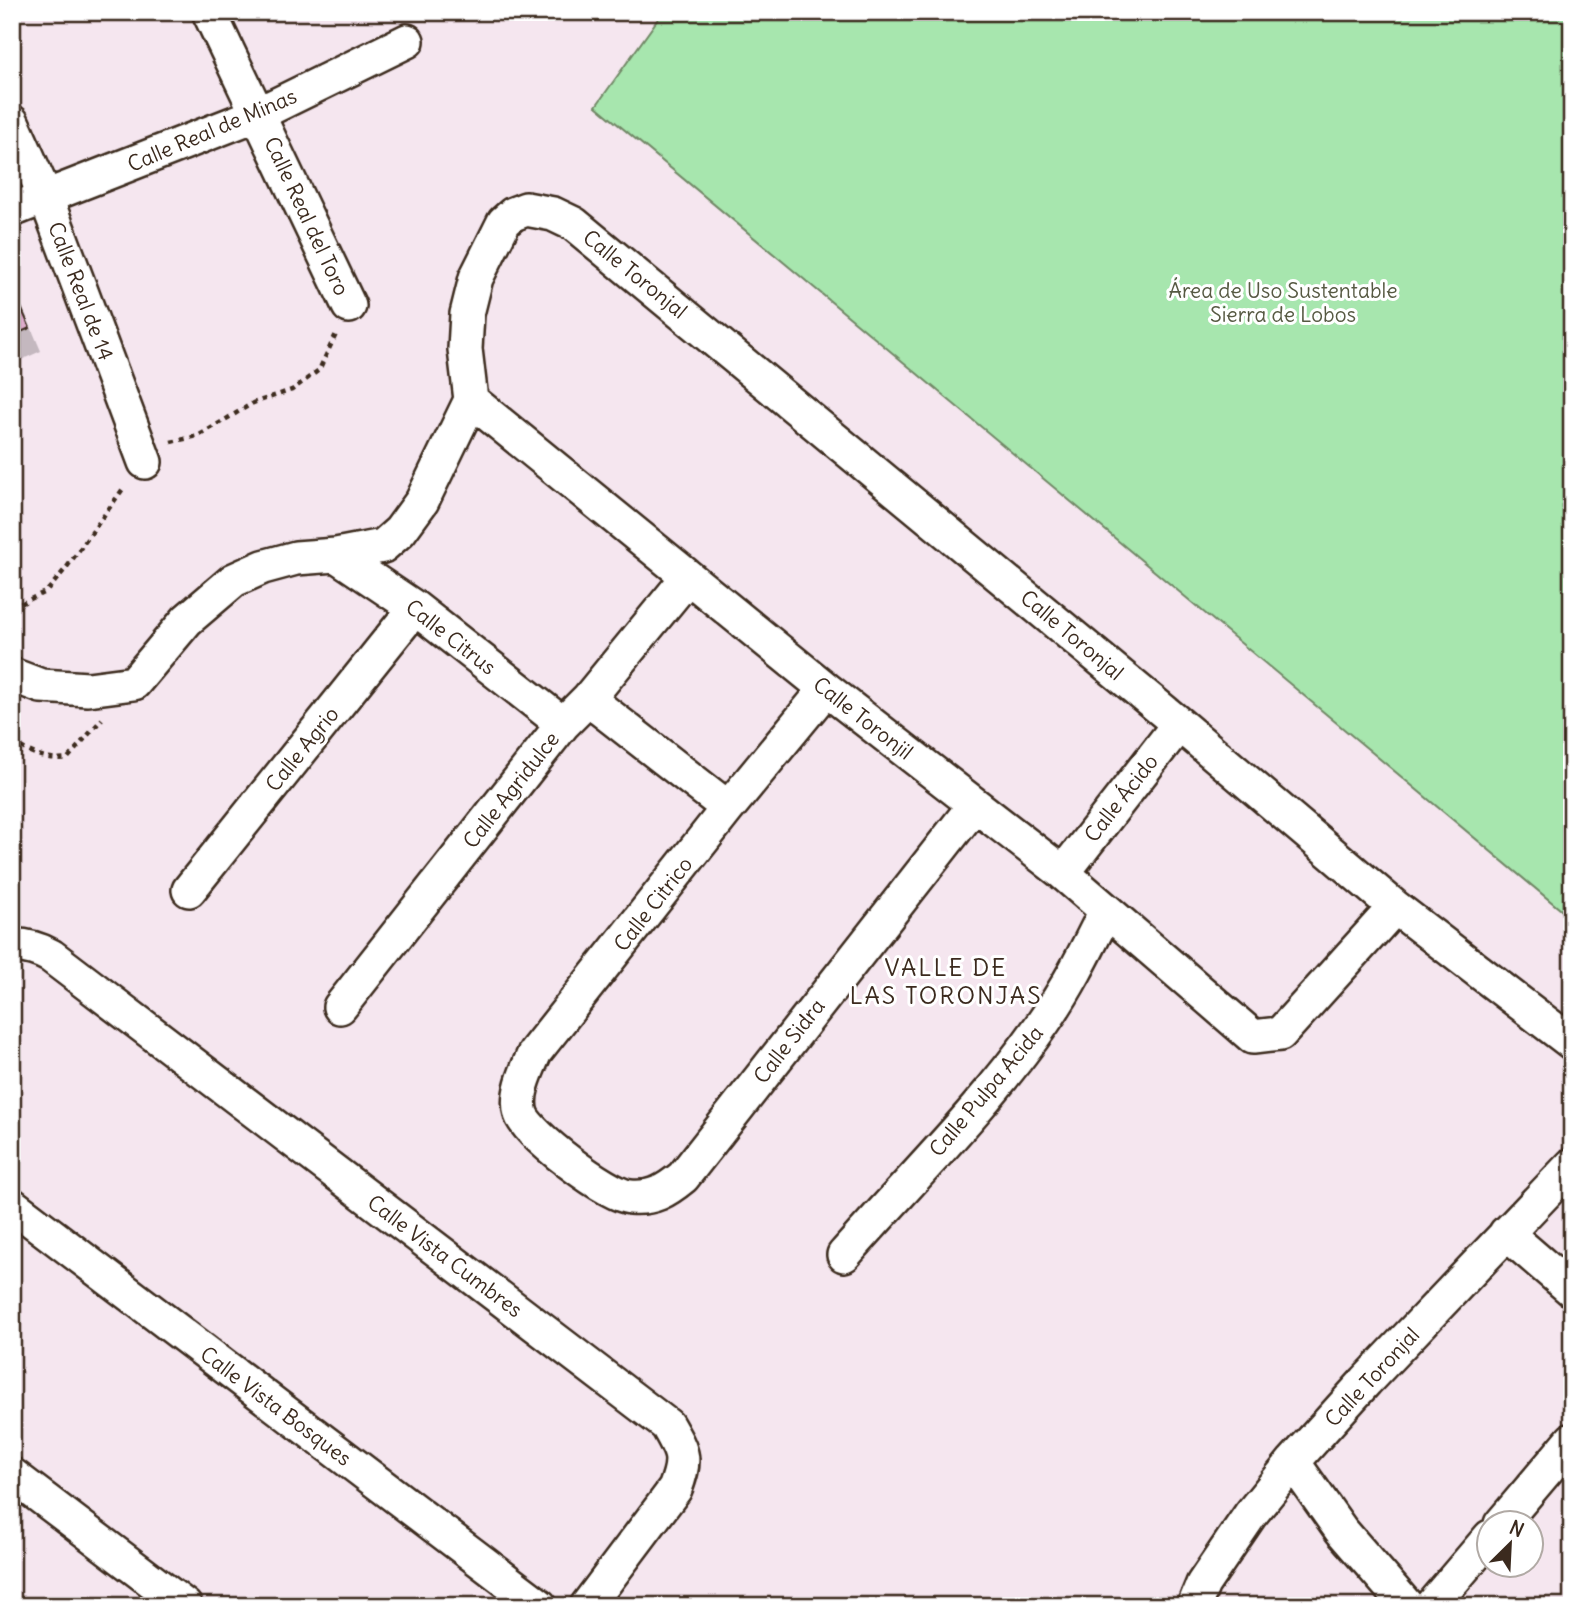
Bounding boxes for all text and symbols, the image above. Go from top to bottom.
street label: Calle Real de Minas [123,82,301,178]
street label: Calle Real del Toro [258,132,356,300]
street label: Calle Real de 14 [42,218,120,364]
street label: Calle Toronjal [577,224,693,324]
park label: Área de Uso Sustentable Sierra de Lobos [1168,277,1398,328]
street label: Calle Toronjal [1015,584,1129,686]
street label: Calle Citrus [400,593,502,681]
street label: Calle Toronjil [808,671,918,765]
street label: Calle Agrio [260,701,344,797]
street label: Calle Agridulce [457,726,565,854]
street label: Calle Ácido [1078,749,1164,847]
street label: Calle Citrico [608,851,698,957]
district label: VALLE DE LAS TORONJAS [849,952,1043,1010]
street label: Calle Sidra [747,993,831,1089]
street label: Calle Pulpa Acida [923,1020,1049,1162]
street label: Calle Vista Cumbres [362,1189,528,1323]
street label: Calle Toronjal [1319,1322,1425,1432]
street label: Calle Vista Bosques [195,1340,357,1472]
north arrow [1476,1510,1546,1580]
text: N [1506,1515,1528,1542]

